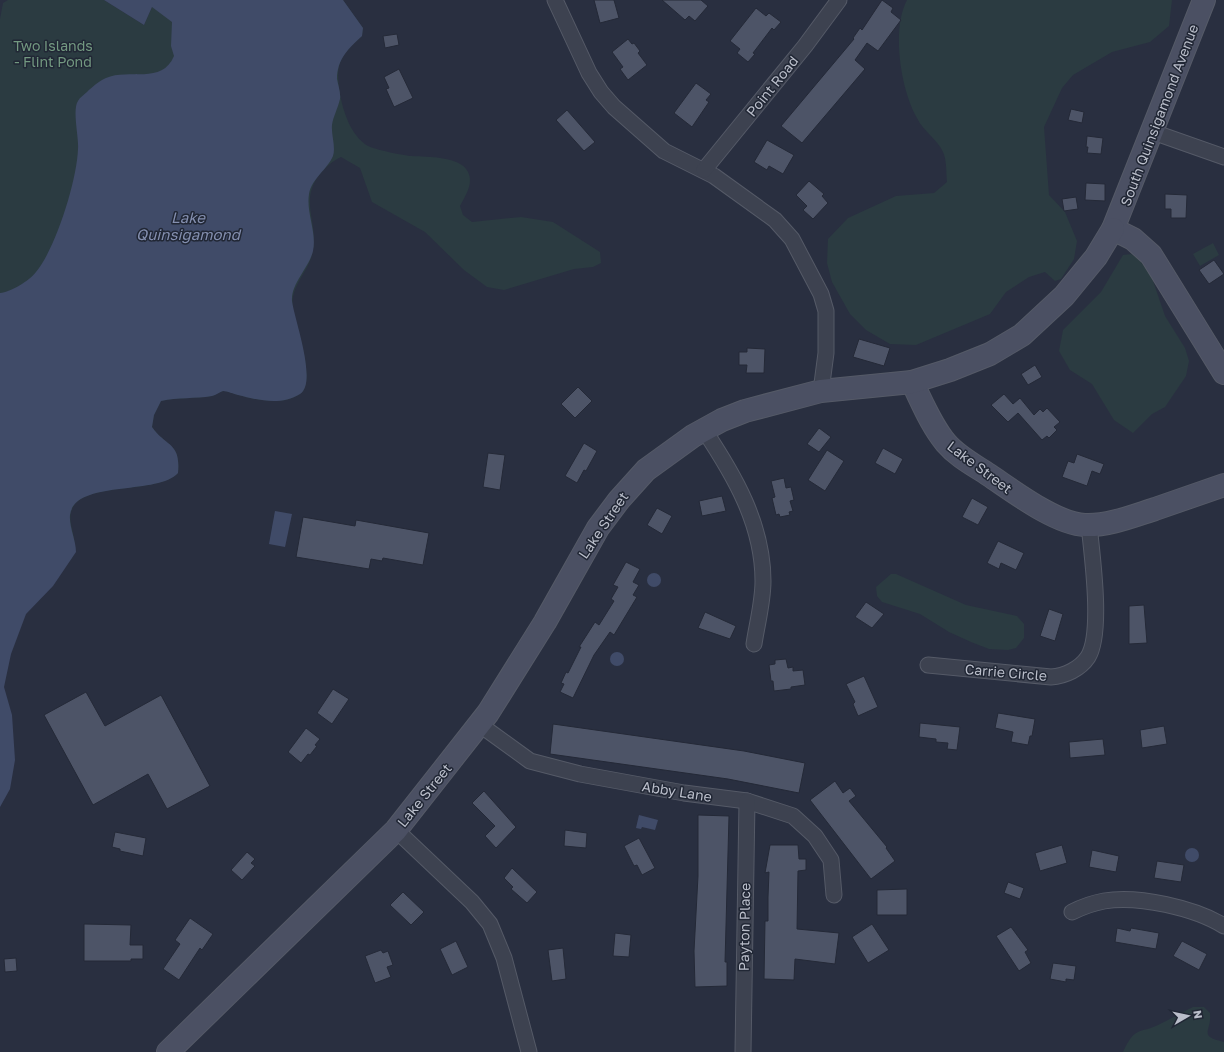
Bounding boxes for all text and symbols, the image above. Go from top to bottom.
street label: South Quinsigamond Avenue [1116,22,1202,208]
park label: Two Islands - Flint Pond [13,37,93,70]
street label: Point Road [742,52,802,120]
water label: Lake Quinsigamond [136,208,242,244]
street label: Lake Street [944,437,1016,497]
street label: Lake Street [574,488,632,562]
street label: Carrie Circle [964,660,1048,684]
street label: Lake Street [393,760,455,830]
street label: Abby Lane [641,777,713,805]
street label: Payton Place [735,883,753,971]
north arrow [1168,996,1208,1036]
text: N [1191,1009,1205,1020]

